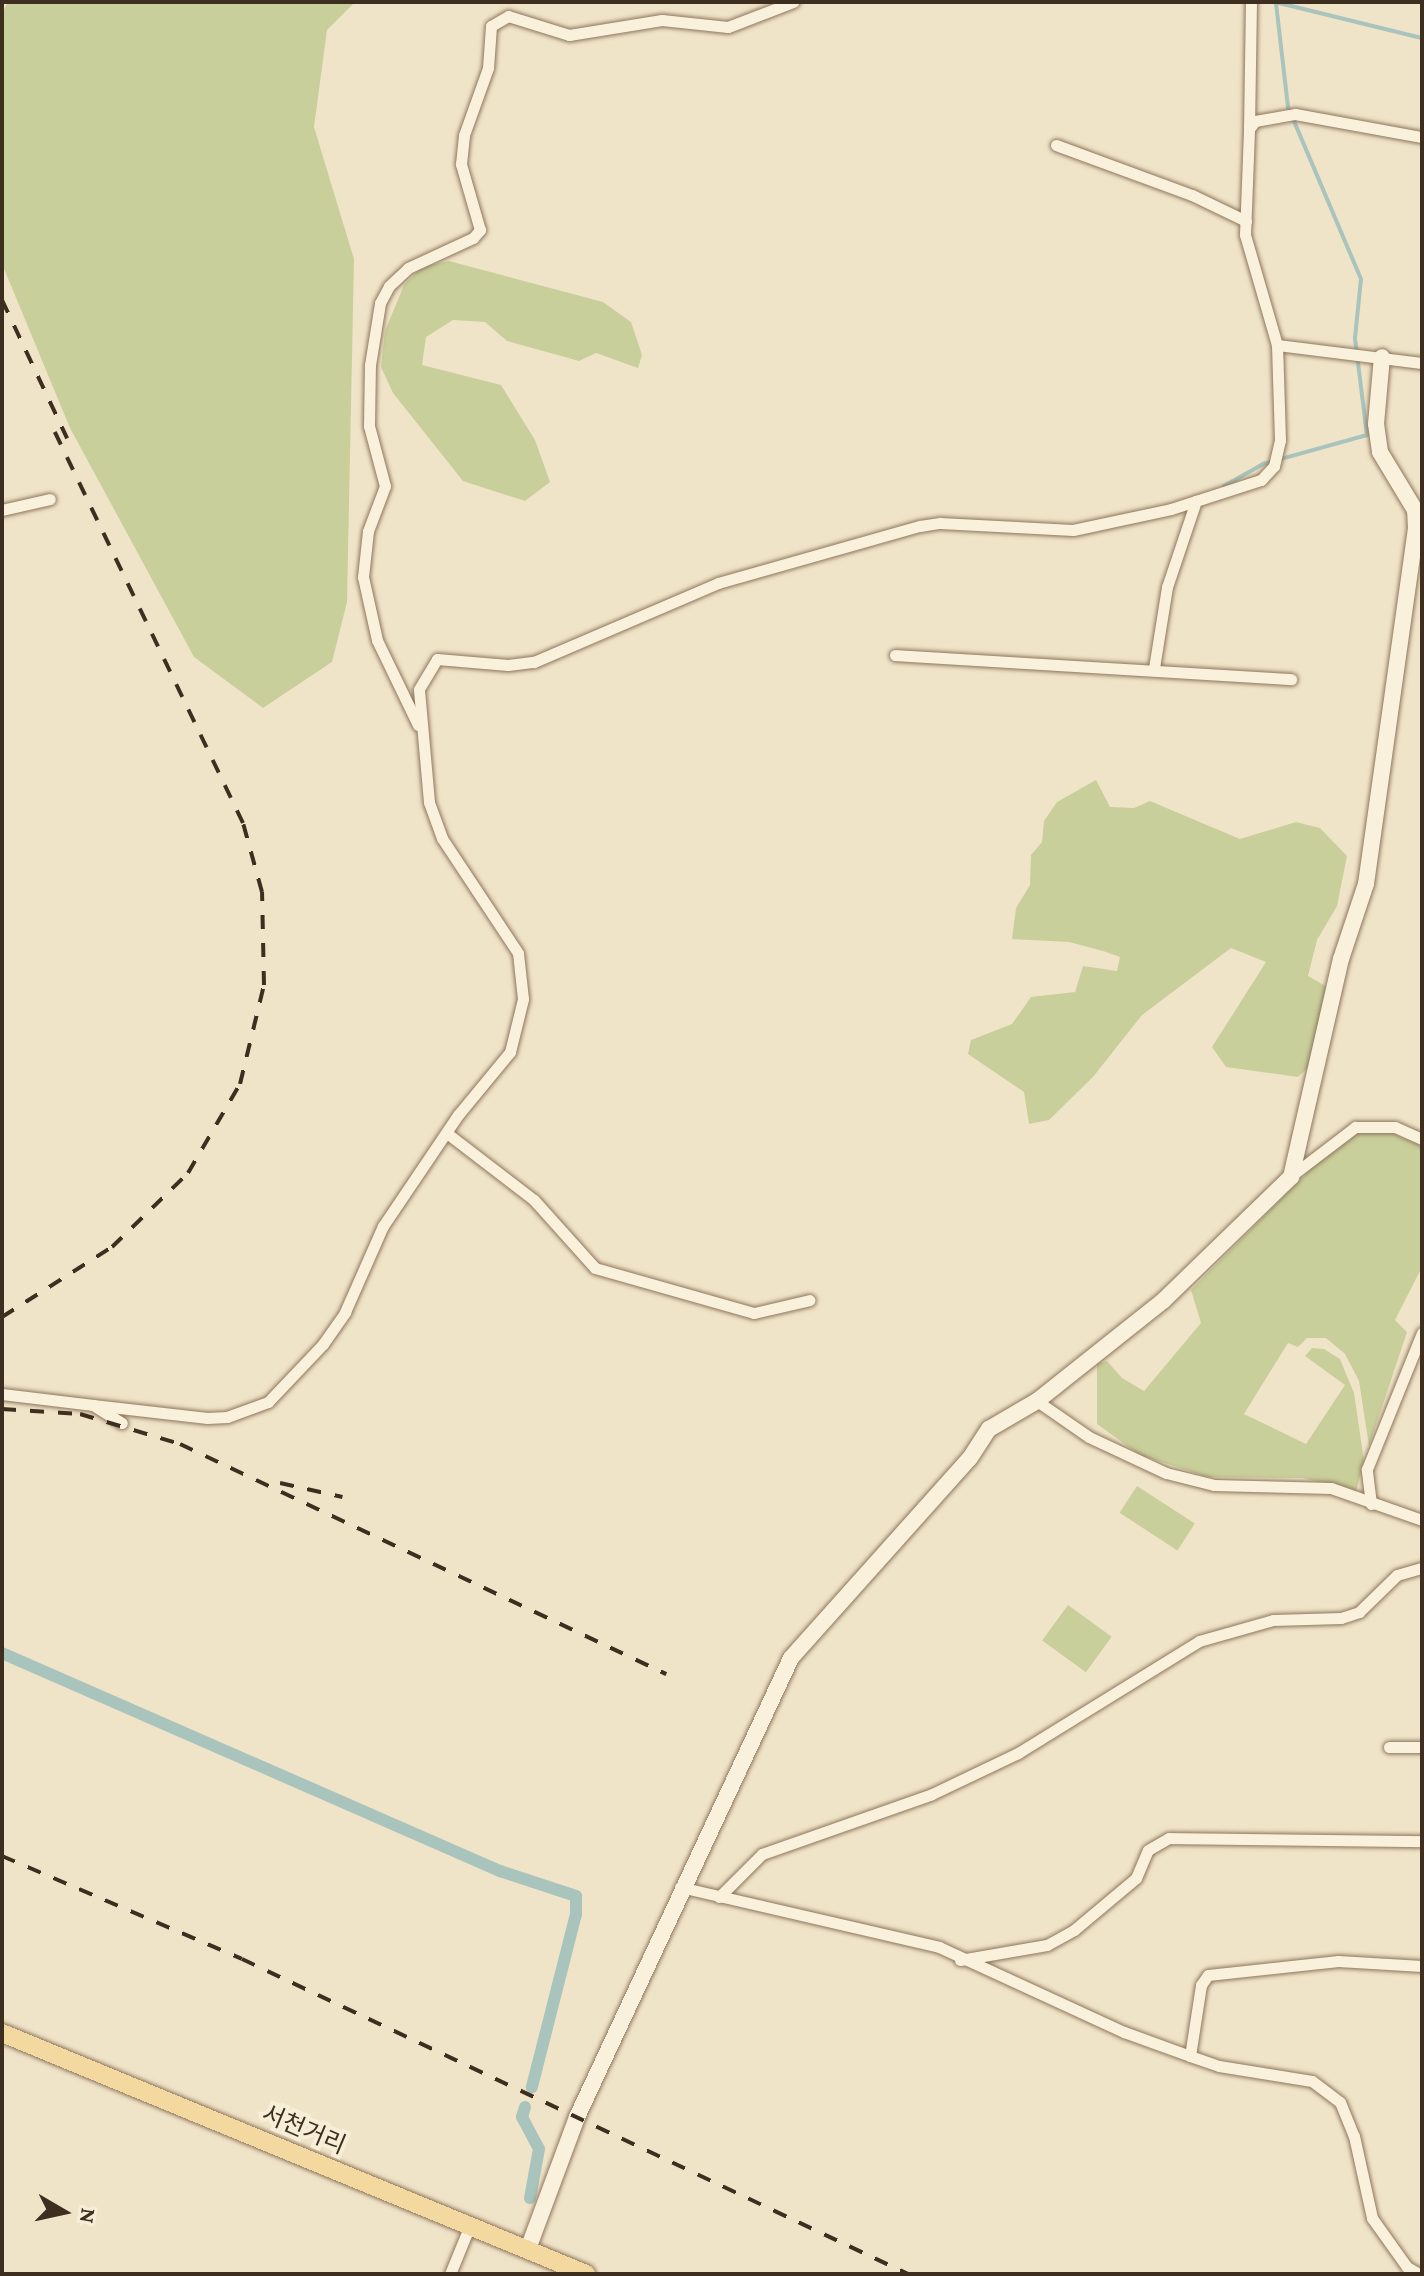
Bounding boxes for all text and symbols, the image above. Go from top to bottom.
street label: 서천거리 [258,2098,350,2160]
north arrow [24,2172,104,2252]
text: N [75,2206,102,2225]

